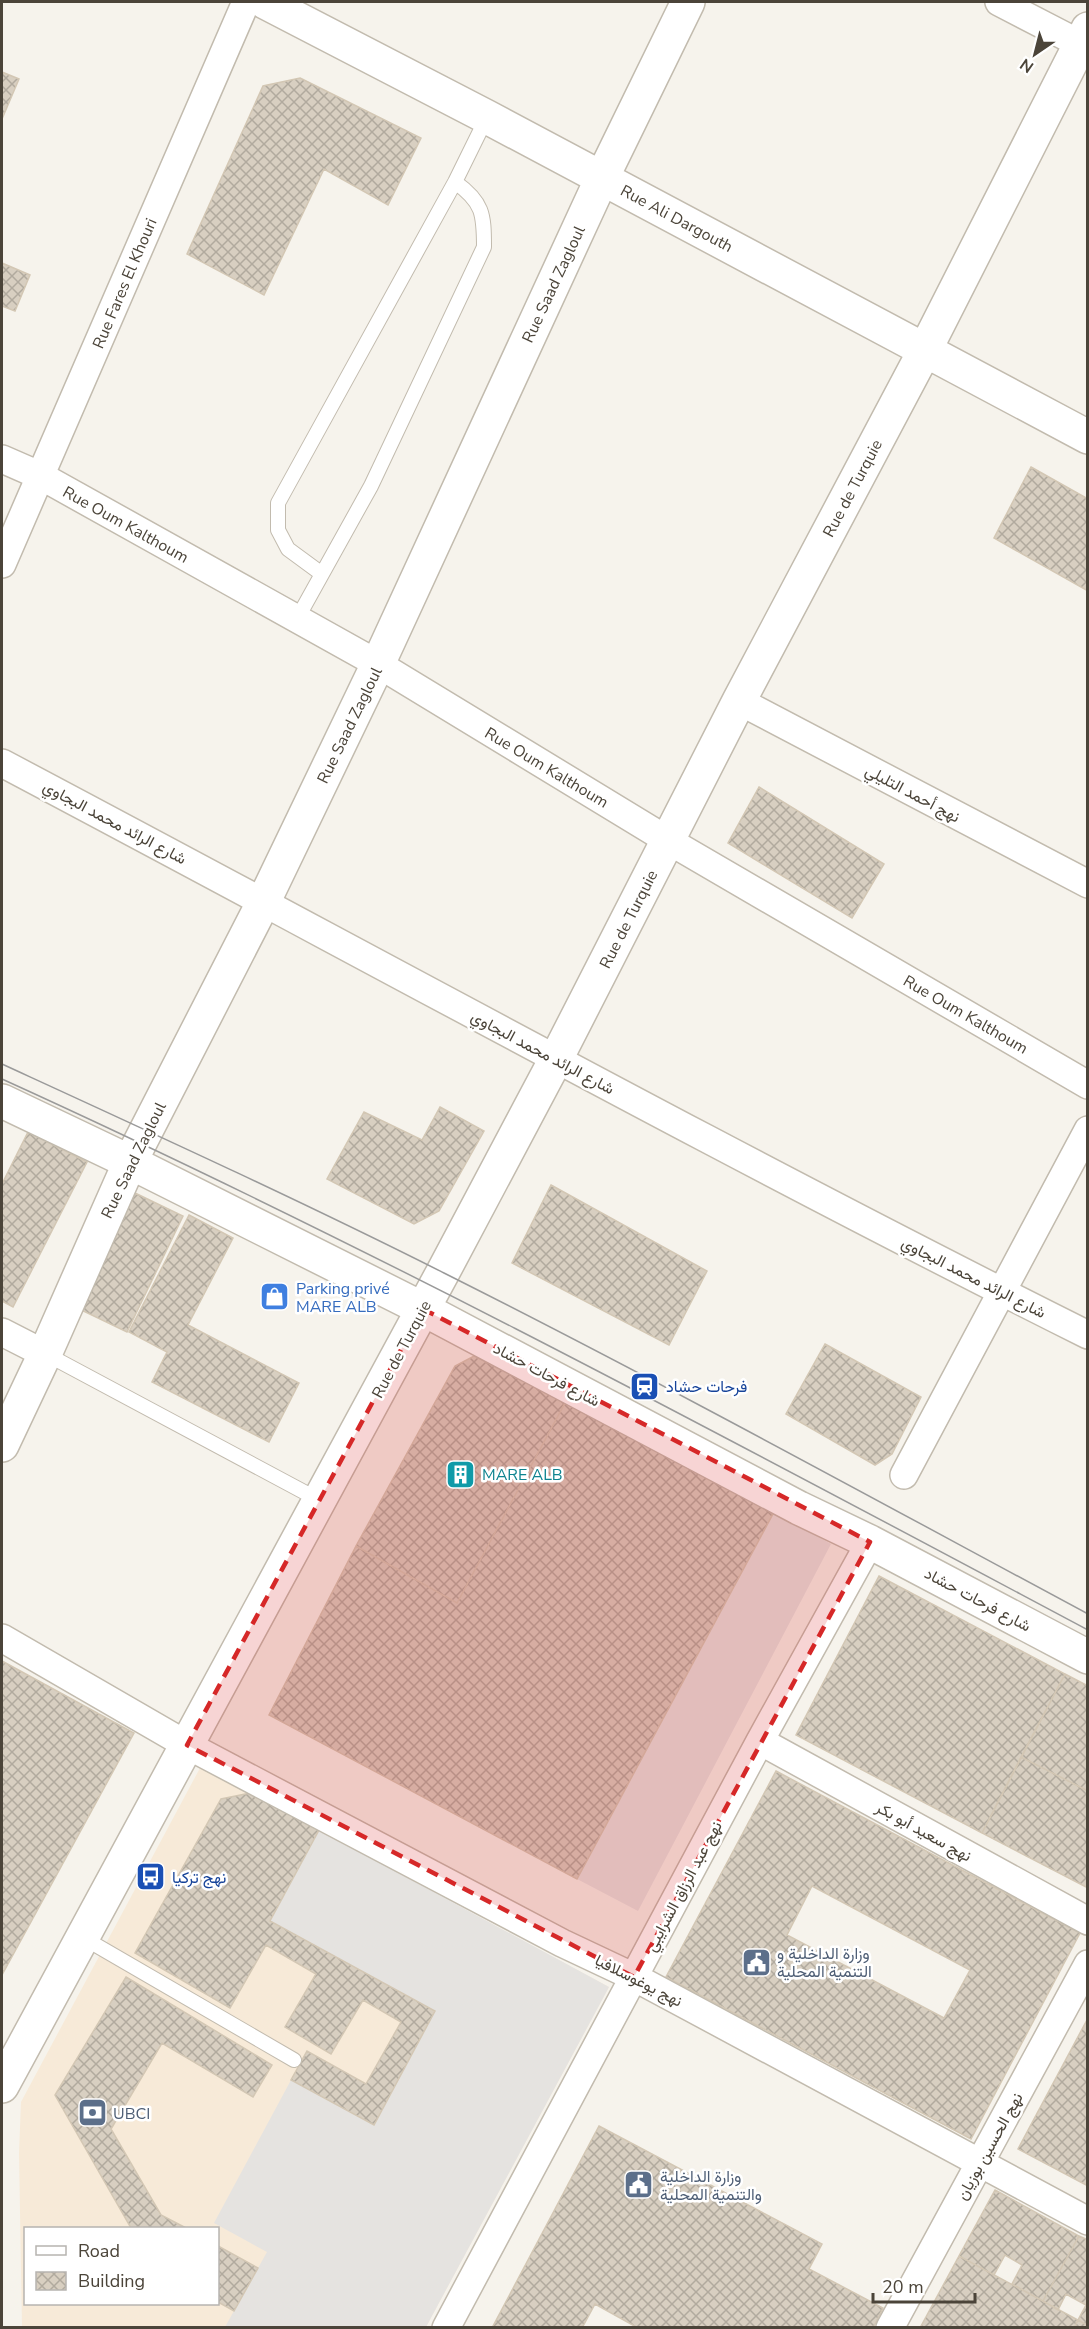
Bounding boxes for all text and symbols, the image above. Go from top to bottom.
north arrow [1005,24,1065,84]
text: N [1016,53,1038,78]
street label: Rue Ali Dargouth [616,180,737,258]
street label: Rue Fares El Khouri [87,215,162,352]
street label: Rue Saad Zagloul [517,222,591,347]
street label: Rue de Turquie [818,436,888,541]
street label: Rue Oum Kalthoum [59,481,192,569]
street label: Rue Saad Zagloul [312,663,388,787]
street label: Rue Oum Kalthoum [481,722,612,814]
street label: نهج أحمد التليلي [860,760,964,830]
street label: شارع الرائد محمد البجاوي [38,776,190,872]
street label: Rue de Turquie [595,866,663,973]
street label: Rue Oum Kalthoum [899,970,1032,1060]
street label: شارع الرائد محمد البجاوي [466,1006,618,1102]
street label: Rue Saad Zagloul [96,1098,172,1222]
street label: شارع الرائد محمد البجاوي [897,1232,1050,1326]
place label: Parking privé MARE ALB [296,1278,390,1318]
shop icon: Parking privé MARE ALB [259,1281,291,1313]
street label: Rue de Turquie [367,1297,437,1402]
street label: شارع فرحات حشاد [489,1338,604,1412]
station icon: فرحات حشاد [629,1370,661,1402]
place label: فرحات حشاد [666,1376,747,1398]
building icon: MARE ALB [445,1458,477,1490]
place label: MARE ALB [482,1464,563,1486]
street label: شارع فرحات حشاد [920,1563,1035,1637]
street label: نهج سعيد أبو بكر [871,1796,975,1867]
street label: نهج عبد الرزاق الشرايبي [640,1817,729,1956]
bus stop icon: نهج تركيا [135,1861,167,1893]
place label: نهج تركيا [172,1867,226,1889]
place label: وزارة الداخلية و التنمية المحلية [777,1943,872,1983]
public building icon: وزارة الداخلية و التنمية المحلية [740,1946,772,1978]
street label: نهج يوغوسلافيا [591,1949,686,2012]
street label: نهج الحسين بوزيان [951,2089,1029,2204]
bank icon: UBCI [76,2097,108,2129]
place label: UBCI [113,2103,150,2125]
place label: وزارة الداخلية والتنمية المحلية [660,2166,762,2206]
public building icon: وزارة الداخلية والتنمية المحلية [623,2169,655,2201]
legend [24,2227,219,2305]
text: Road [78,2239,120,2263]
scale bar [873,2266,975,2304]
text: Building [78,2269,145,2293]
text: 20 m [882,2275,924,2299]

